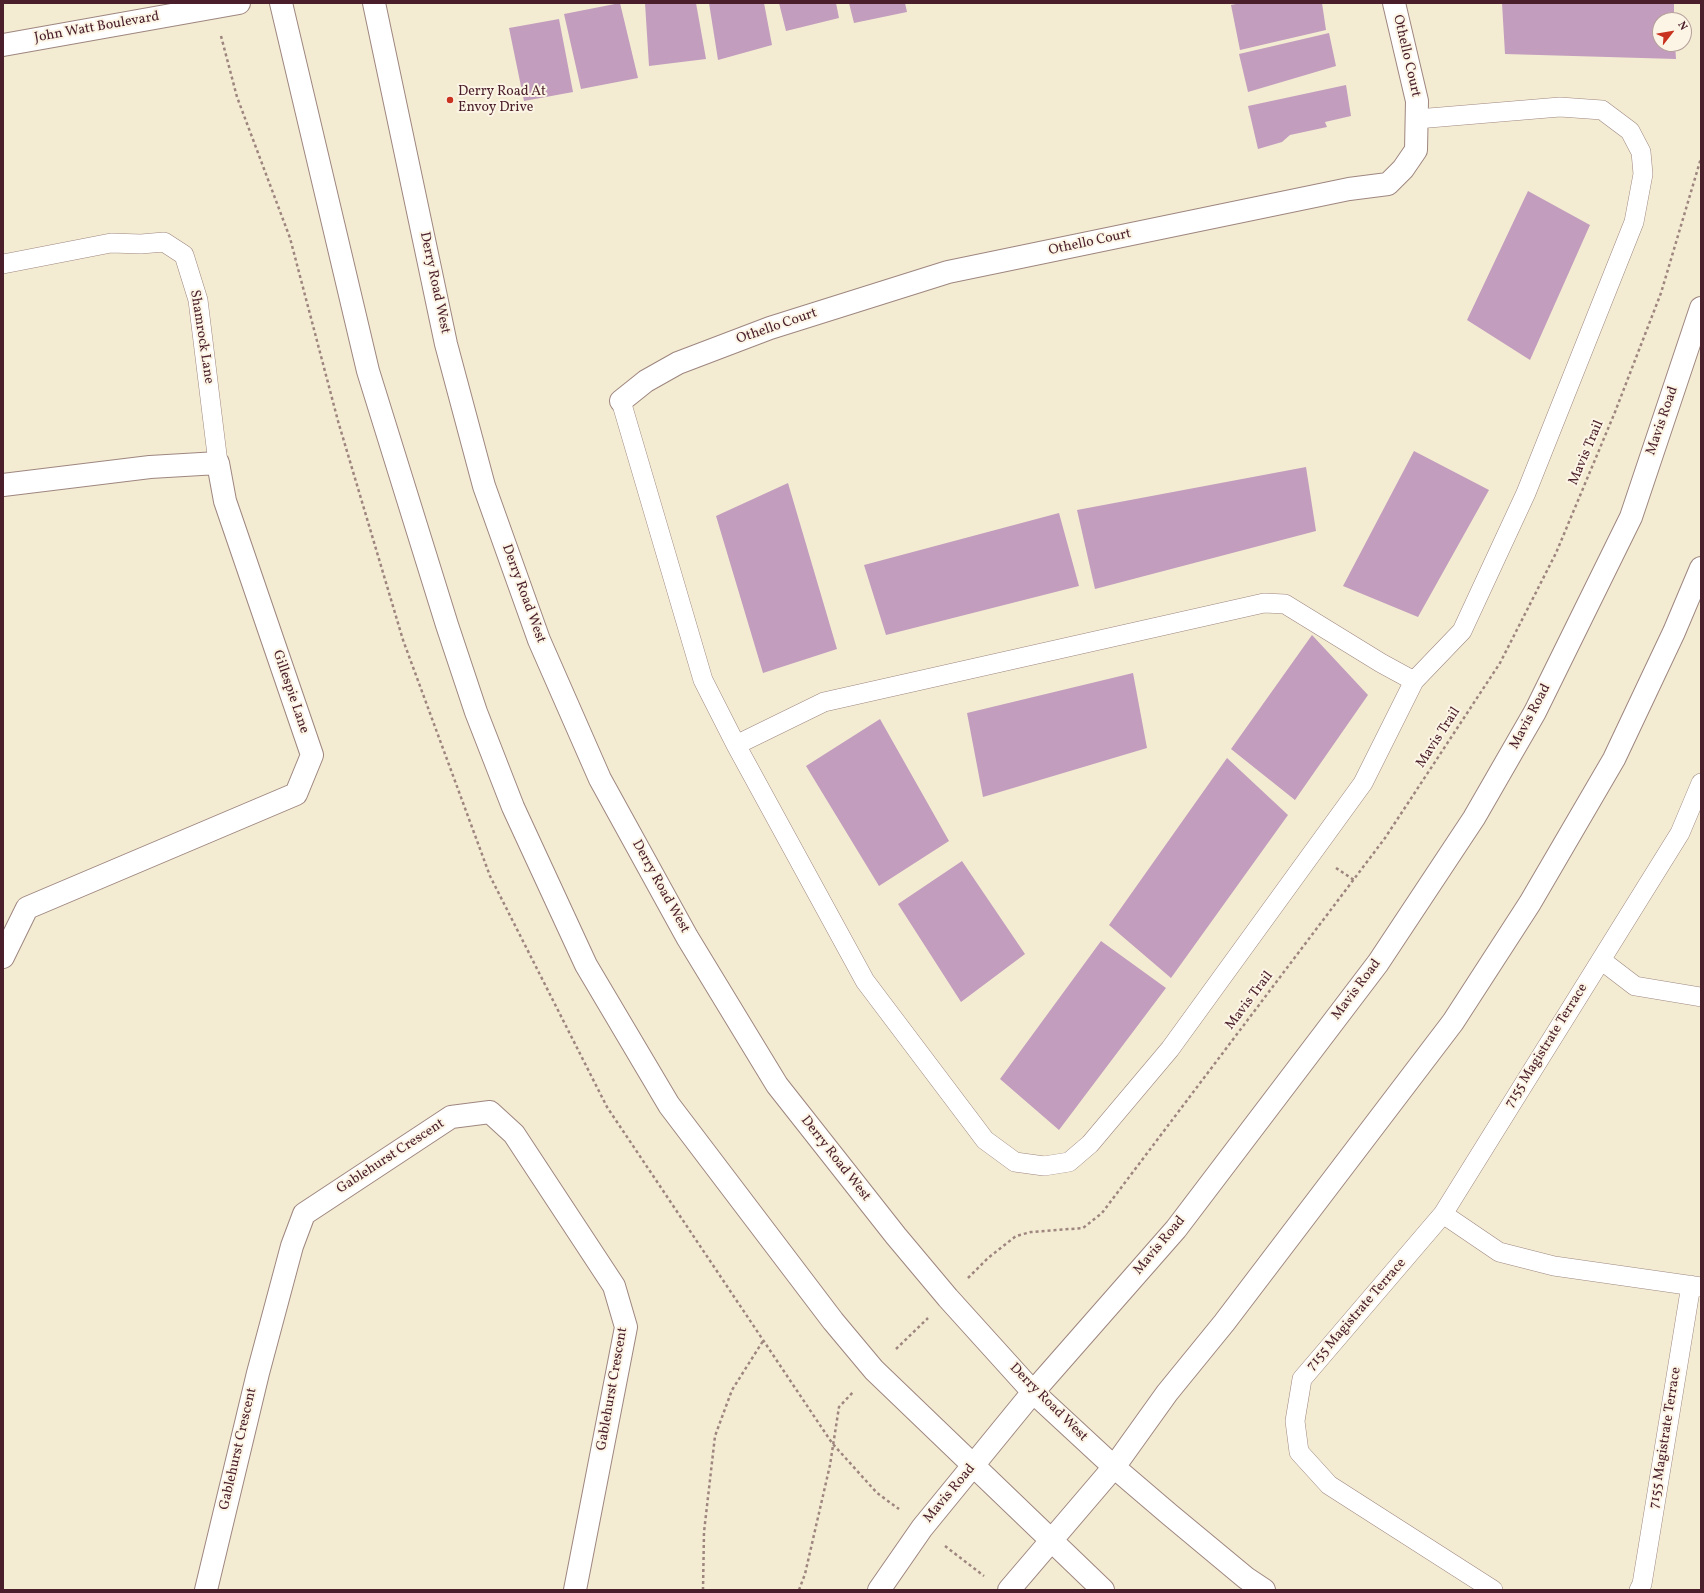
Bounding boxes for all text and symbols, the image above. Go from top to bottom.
street label: John Watt Boulevard [33,9,161,47]
north arrow [1652,12,1692,52]
street label: Othello Court [1388,13,1424,99]
text: N [1673,19,1690,33]
place label: Derry Road At Envoy Drive [458,84,546,116]
marker: Derry Road At Envoy Drive [445,95,455,105]
street label: Othello Court [1047,226,1133,260]
street label: Derry Road West [415,230,453,336]
street label: Shamrock Lane [185,289,217,385]
street label: Othello Court [735,305,819,349]
street label: Mavis Road [1643,384,1683,458]
street label: Mavis Trail [1566,418,1608,488]
street label: Derry Road West [497,542,549,646]
street label: Gillespie Lane [268,648,312,736]
street label: Mavis Road [1507,681,1555,753]
street label: Mavis Trail [1413,705,1465,771]
street label: Derry Road West [627,838,693,936]
street label: Mavis Road [1329,956,1385,1024]
street label: Mavis Trail [1223,968,1277,1034]
street label: 7155 Magistrate Terrace [1502,981,1592,1111]
street label: Derry Road West [796,1113,874,1205]
street label: Gablehurst Crescent [334,1116,448,1198]
street label: Mavis Road [1131,1213,1189,1279]
street label: 7155 Magistrate Terrace [1304,1256,1410,1374]
street label: Gablehurst Crescent [594,1326,632,1452]
street label: Derry Road West [1005,1360,1091,1446]
street label: 7155 Magistrate Terrace [1647,1366,1685,1510]
street label: Gablehurst Crescent [217,1386,261,1512]
street label: Mavis Road [921,1461,979,1527]

